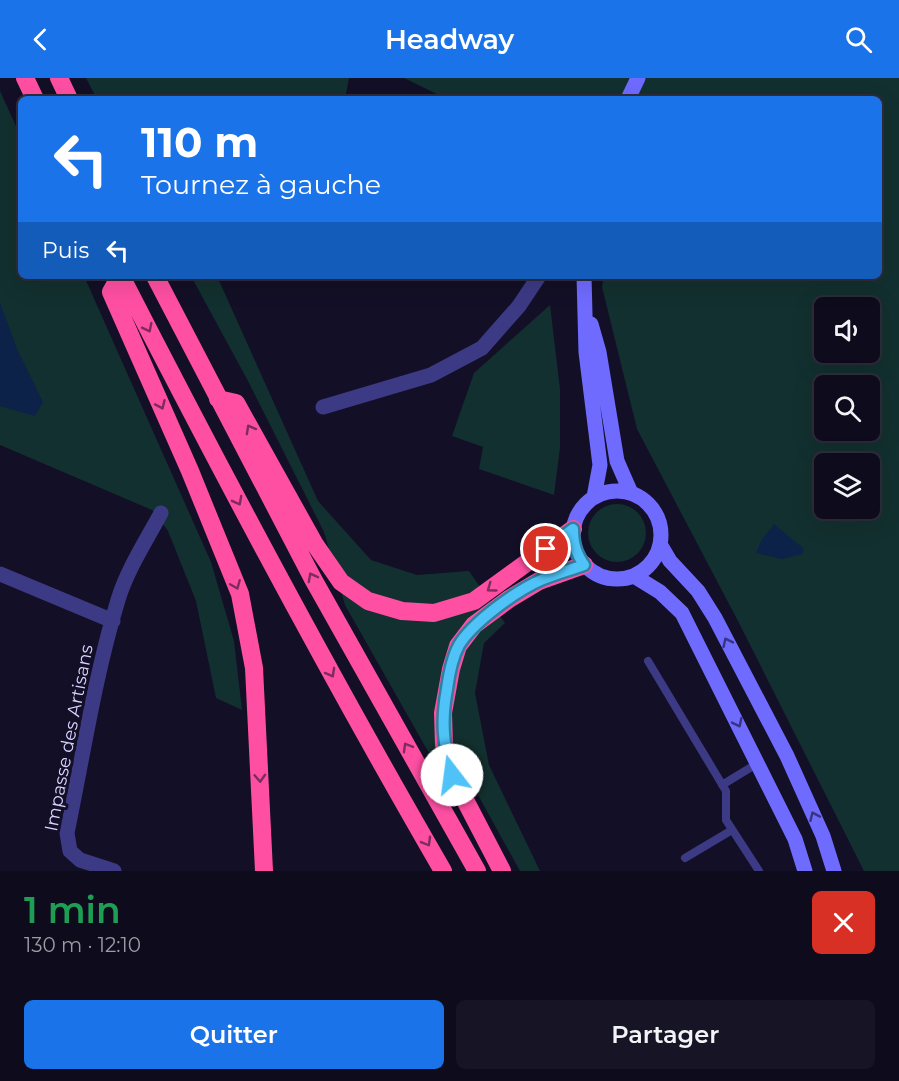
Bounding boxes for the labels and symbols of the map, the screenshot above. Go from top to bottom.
one-way arrow [141,322,152,332]
one-way arrow [154,399,166,410]
one-way arrow [246,425,257,435]
one-way arrow [230,495,242,506]
pin [520,523,571,574]
one-way arrow [308,573,319,583]
one-way arrow [229,579,242,590]
one-way arrow [487,581,498,592]
one-way arrow [723,637,734,648]
street label: Impasse des Artisans [40,642,98,833]
one-way arrow [323,667,335,677]
one-way arrow [731,716,743,727]
one-way arrow [402,743,414,754]
position arrow [420,743,484,807]
one-way arrow [253,773,266,782]
one-way arrow [809,811,821,822]
one-way arrow [420,836,431,846]

